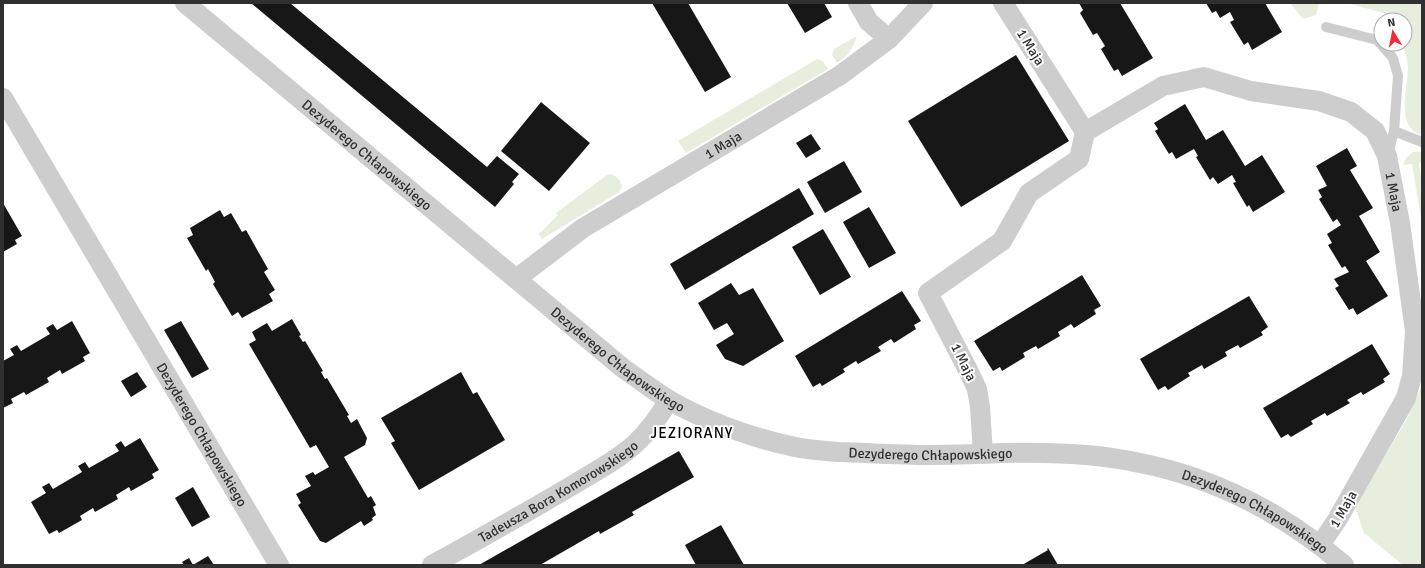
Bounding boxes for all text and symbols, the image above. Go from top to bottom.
north arrow [1373,12,1413,52]
text: N [1386,16,1396,30]
street label: 1 Maja [1013,26,1048,69]
street label: Dezyderego Chłapowskiego [298,96,435,214]
street label: 1 Maja [702,128,745,163]
street label: 1 Maja [1381,171,1406,213]
street label: Dezyderego Chłapowskiego [547,304,687,416]
street label: 1 Maja [947,340,980,384]
street label: Dezyderego Chłapowskiego [152,360,251,510]
district label: JEZIORANY [651,424,733,442]
street label: Tadeusza Bora Komorowskiego [476,437,642,546]
street label: Dezyderego Chłapowskiego [848,444,1013,464]
street label: Dezyderego Chłapowskiego [1180,466,1331,558]
street label: 1 Maja [1326,488,1361,531]

